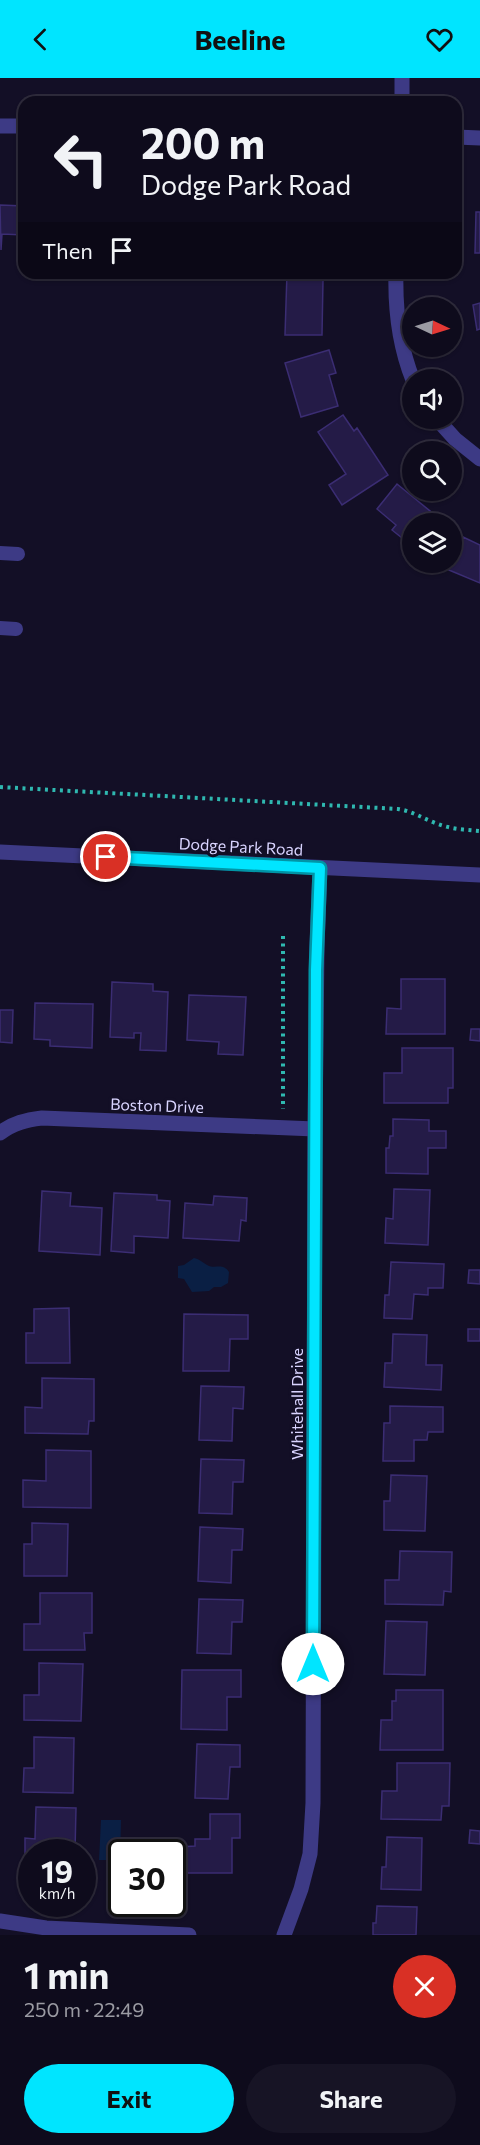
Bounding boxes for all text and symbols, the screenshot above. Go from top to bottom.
icon: back [24,23,57,56]
text: Beeline [194,23,286,56]
icon: heart [423,23,456,56]
text: 200 m [141,116,265,168]
icon: left [42,120,120,198]
text: Dodge Park Road [141,168,351,201]
icon: arrive [105,234,138,267]
text: Then [42,237,93,264]
north arrow [402,297,462,357]
map controls [402,297,462,573]
button: sound [402,369,462,429]
button: search [402,441,462,501]
button: layers [402,513,462,573]
pin [80,831,131,882]
street label: Dodge Park Road [178,833,304,859]
icon: arrive [89,840,122,873]
street label: Boston Drive [110,1094,204,1116]
street label: Whitehall Drive [287,1348,306,1460]
position arrow [281,1632,345,1696]
speed limit sign: 30 [108,1839,186,1917]
text: 19 [41,1852,73,1889]
text: km/h [39,1884,75,1902]
text: 1 min [24,1952,109,1996]
button: close [393,1955,456,2018]
text: 250 m · 22:49 [24,1997,144,2021]
button: Exit [24,2064,234,2133]
button: Share [246,2064,456,2133]

